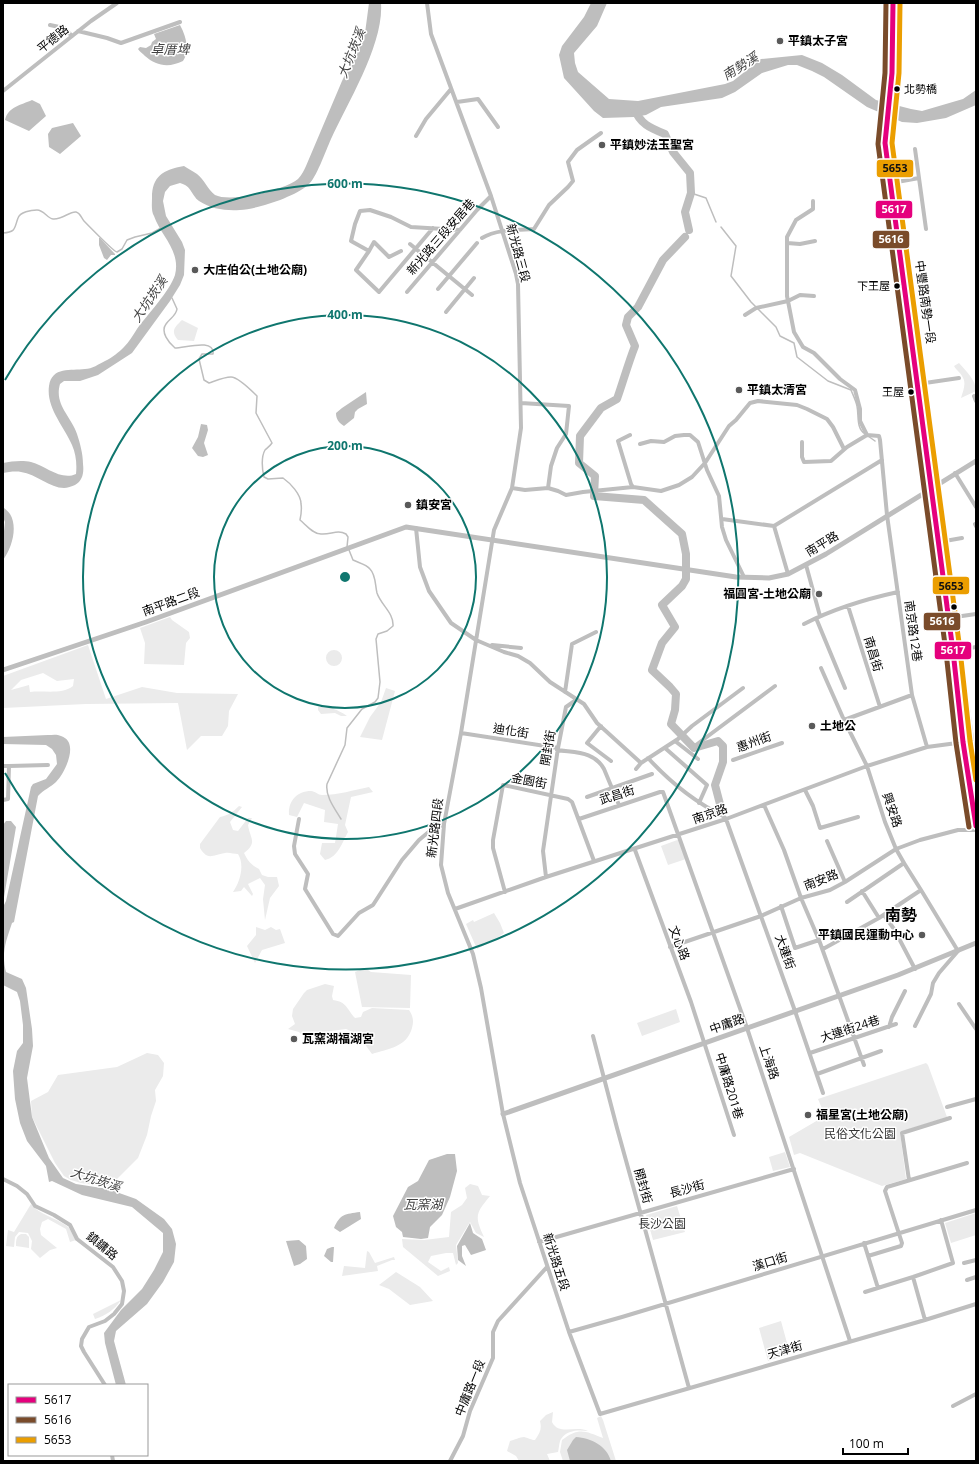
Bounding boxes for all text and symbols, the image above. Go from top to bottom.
street label: 平德路 [33,21,72,57]
water label: 大坑崁溪 [333,24,370,80]
place label: 平鎮太子宮 [788,32,848,49]
marker: 平鎮太子宮 [775,36,785,46]
water label: 卓厝埤 [150,40,191,58]
water label: 南勢溪 [719,47,763,84]
place label: 北勢橋 [904,81,937,96]
marker: 北勢橋 [892,84,902,94]
place label: 平鎮妙法玉聖宮 [610,136,694,153]
marker: 平鎮妙法玉聖宮 [597,140,607,150]
line badge: 5653 [876,159,914,178]
text: 5653 [882,160,908,175]
text: 600 m [327,175,363,192]
street label: 新光路三段安居巷 [403,195,479,278]
line badge: 5617 [875,200,913,219]
text: 5617 [881,201,907,216]
street label: 新光路三段 [503,222,534,284]
line badge: 5616 [872,230,910,249]
text: 5616 [878,231,904,246]
street label: 中豐路南勢一段 [911,259,940,345]
place label: 大庄伯公(土地公廟) [203,261,307,278]
marker: 大庄伯公(土地公廟) [190,265,200,275]
water label: 大坑崁溪 [127,271,172,326]
place label: 下王屋 [857,278,890,293]
marker: 下王屋 [892,281,902,291]
text: 400 m [327,306,363,323]
place label: 平鎮太清宮 [747,381,807,398]
place label: 王屋 [882,384,904,399]
marker: 平鎮太清宮 [734,385,744,395]
marker: 王屋 [906,387,916,397]
text: 200 m [327,437,363,454]
place label: 鎮安宮 [416,496,452,513]
marker: 鎮安宮 [403,500,413,510]
street label: 南平路 [802,527,842,560]
centre of rings [338,570,352,584]
line badge: 5653 [932,576,970,595]
text: 5653 [938,578,964,593]
street label: 南平路二段 [140,583,202,620]
place label: 福圓宮-土地公廟 [723,585,811,602]
marker: 福圓宮-土地公廟 [814,589,824,599]
street label: 南京路12巷 [901,599,926,663]
unlabelled marker [949,602,959,612]
line badge: 5616 [923,612,961,631]
text: 5616 [929,613,955,628]
street label: 南昌街 [860,634,887,674]
line badge: 5617 [934,641,972,660]
text: 5617 [940,642,966,657]
place label: 土地公 [820,717,856,734]
street label: 迪化街 [492,719,530,742]
marker: 土地公 [807,721,817,731]
street label: 惠州街 [734,727,774,756]
street label: 開封街 [536,729,559,767]
street label: 金園街 [510,769,548,792]
street label: 武昌街 [597,781,637,808]
street label: 興安路 [879,790,906,830]
street label: 新光路四段 [422,797,447,859]
street label: 南京路 [690,800,730,827]
street label: 南安路 [801,865,841,894]
district label: 南勢 [885,904,917,926]
street label: 文心路 [665,923,694,963]
place label: 平鎮國民運動中心 [818,926,914,943]
marker: 平鎮國民運動中心 [917,930,927,940]
street label: 大連街 [771,932,800,972]
street label: 中庸路 [707,1010,747,1037]
street label: 大連街24巷 [818,1011,882,1046]
place label: 瓦窯湖福湖宮 [302,1030,374,1047]
marker: 瓦窯湖福湖宮 [289,1034,299,1044]
street label: 上海路 [756,1042,783,1082]
street label: 中庸路201巷 [711,1051,748,1121]
place label: 福星宮(土地公廟) [816,1106,908,1123]
marker: 福星宮(土地公廟) [803,1110,813,1120]
park label: 民俗文化公園 [824,1125,896,1142]
water label: 大坑崁溪 [68,1162,125,1196]
street label: 開封街 [630,1166,657,1206]
street label: 長沙街 [667,1176,706,1201]
water label: 瓦窯湖 [403,1195,444,1213]
park label: 長沙公園 [638,1215,686,1232]
street label: 鎮鏞路 [83,1228,122,1264]
street label: 新光路五段 [539,1231,574,1293]
street label: 漢口街 [750,1248,790,1275]
street label: 天津街 [765,1336,805,1363]
street label: 中庸路一段 [450,1357,489,1419]
legend [8,1384,148,1456]
text: 5617 [44,1391,72,1408]
text: 5616 [44,1411,72,1428]
scale bar [843,1430,908,1456]
text: 5653 [44,1431,72,1448]
text: 100 m [849,1435,884,1452]

